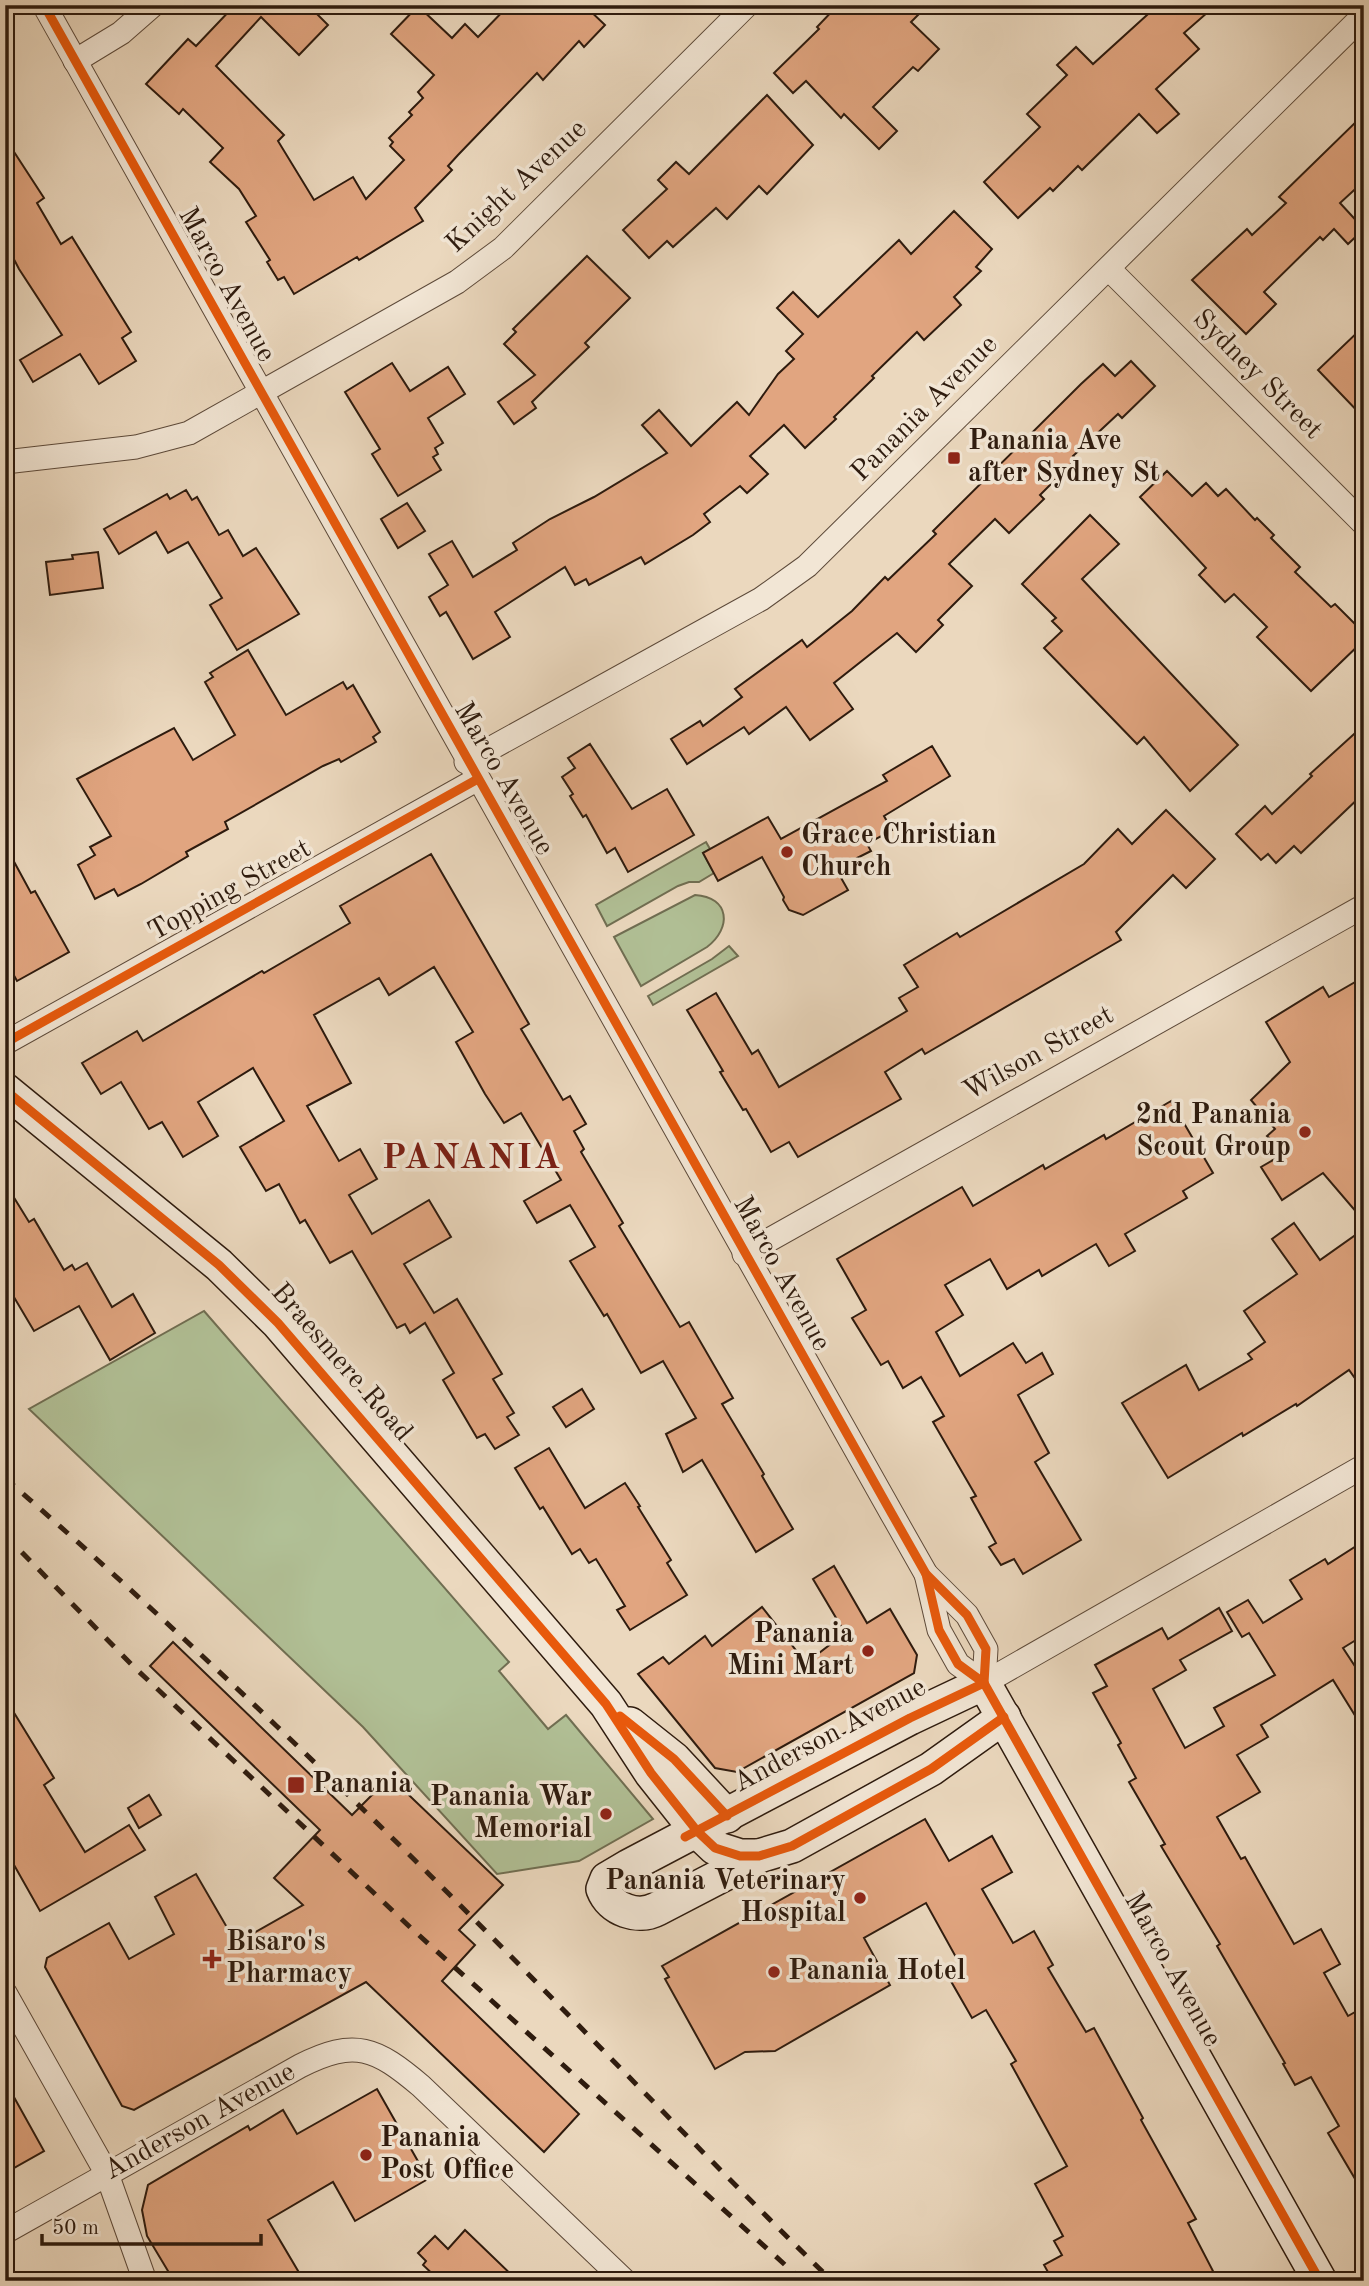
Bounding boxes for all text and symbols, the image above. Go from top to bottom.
street label: Knight Avenue [441,115,593,259]
street label: Marco Avenue [172,203,280,367]
street label: Sydney Street [1187,305,1327,445]
street label: Panania Avenue [847,331,1003,487]
place label: Panania Ave after Sydney St [968,428,1160,488]
marker: Panania Ave after Sydney St [946,450,962,466]
street label: Marco Avenue [448,698,558,860]
place label: Grace Christian Church [801,822,997,882]
street label: Topping Street [144,835,316,947]
marker: Grace Christian Church [779,844,795,860]
street label: Wilson Street [959,1001,1119,1107]
place label: 2nd Panania Scout Group [1136,1102,1291,1162]
marker: 2nd Panania Scout Group [1297,1124,1313,1140]
district label: PANANIA [382,1141,562,1176]
street label: Marco Avenue [727,1192,835,1356]
street label: Braesmere Road [265,1279,417,1447]
place label: Panania Mini Mart [728,1621,854,1681]
marker: Panania Mini Mart [860,1643,876,1659]
street label: Anderson Avenue [729,1674,931,1798]
place label: Panania [312,1771,413,1799]
marker: Panania [286,1775,306,1795]
place label: Panania War Memorial [430,1784,592,1844]
marker: Panania War Memorial [598,1806,614,1822]
place label: Panania Veterinary Hospital [605,1868,846,1928]
street label: Marco Avenue [1118,1888,1226,2052]
marker: Panania Veterinary Hospital [852,1890,868,1906]
place label: Bisaro's Pharmacy [226,1929,352,1989]
marker: Bisaro's Pharmacy [204,1951,220,1967]
place label: Panania Hotel [788,1958,966,1986]
marker: Panania Hotel [766,1964,782,1980]
street label: Anderson Avenue [100,2058,300,2186]
place label: Panania Post Office [380,2125,514,2185]
marker: Panania Post Office [358,2147,374,2163]
scale bar [42,2202,261,2246]
text: 50 m [52,2218,99,2239]

